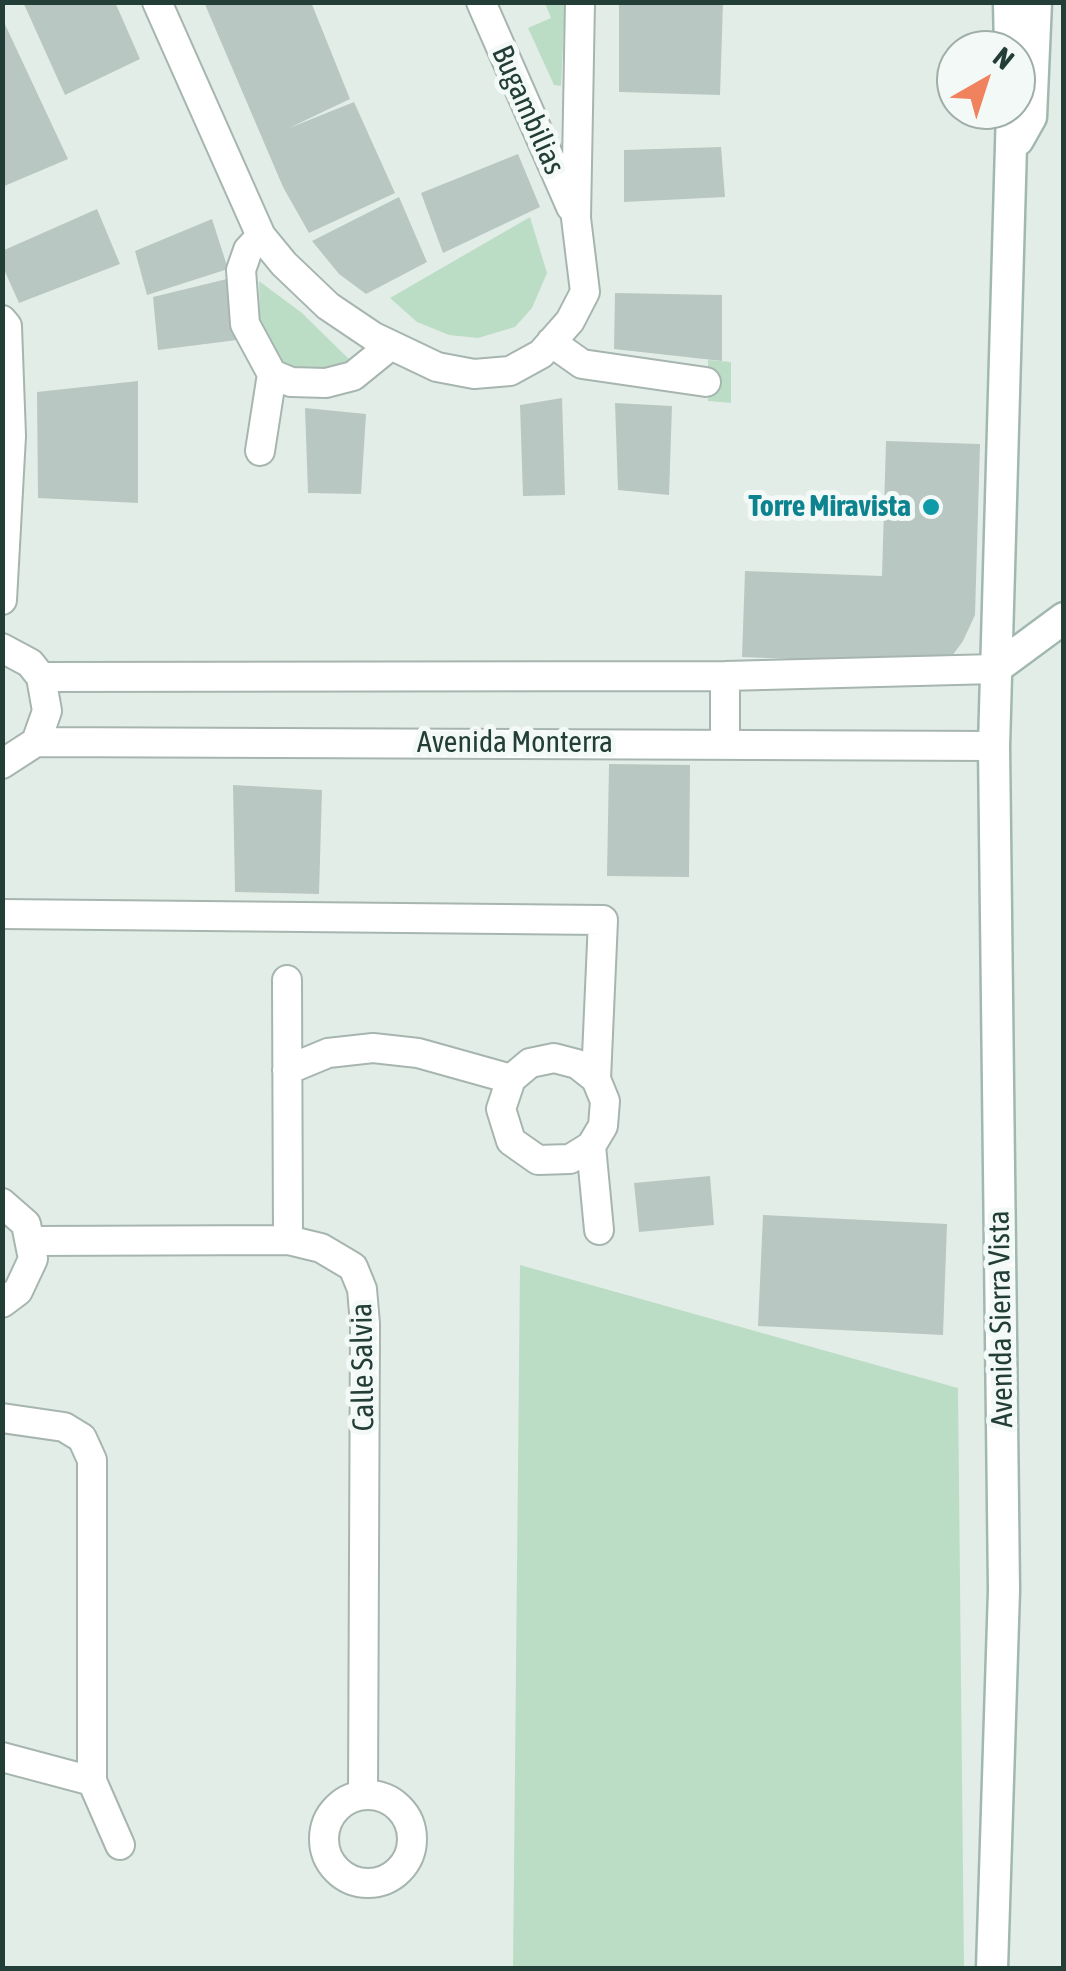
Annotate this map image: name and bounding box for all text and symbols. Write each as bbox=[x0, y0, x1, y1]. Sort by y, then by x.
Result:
north arrow bbox=[936, 30, 1036, 130]
street label: Bugambilias bbox=[484, 40, 572, 180]
text: N bbox=[987, 41, 1020, 76]
place label: Torre Miravista bbox=[748, 489, 911, 525]
marker: Torre Miravista bbox=[920, 496, 942, 518]
street label: Avenida Monterra bbox=[417, 725, 613, 761]
street label: Avenida Sierra Vista bbox=[981, 1210, 1021, 1428]
street label: Calle Salvia bbox=[344, 1303, 382, 1431]

